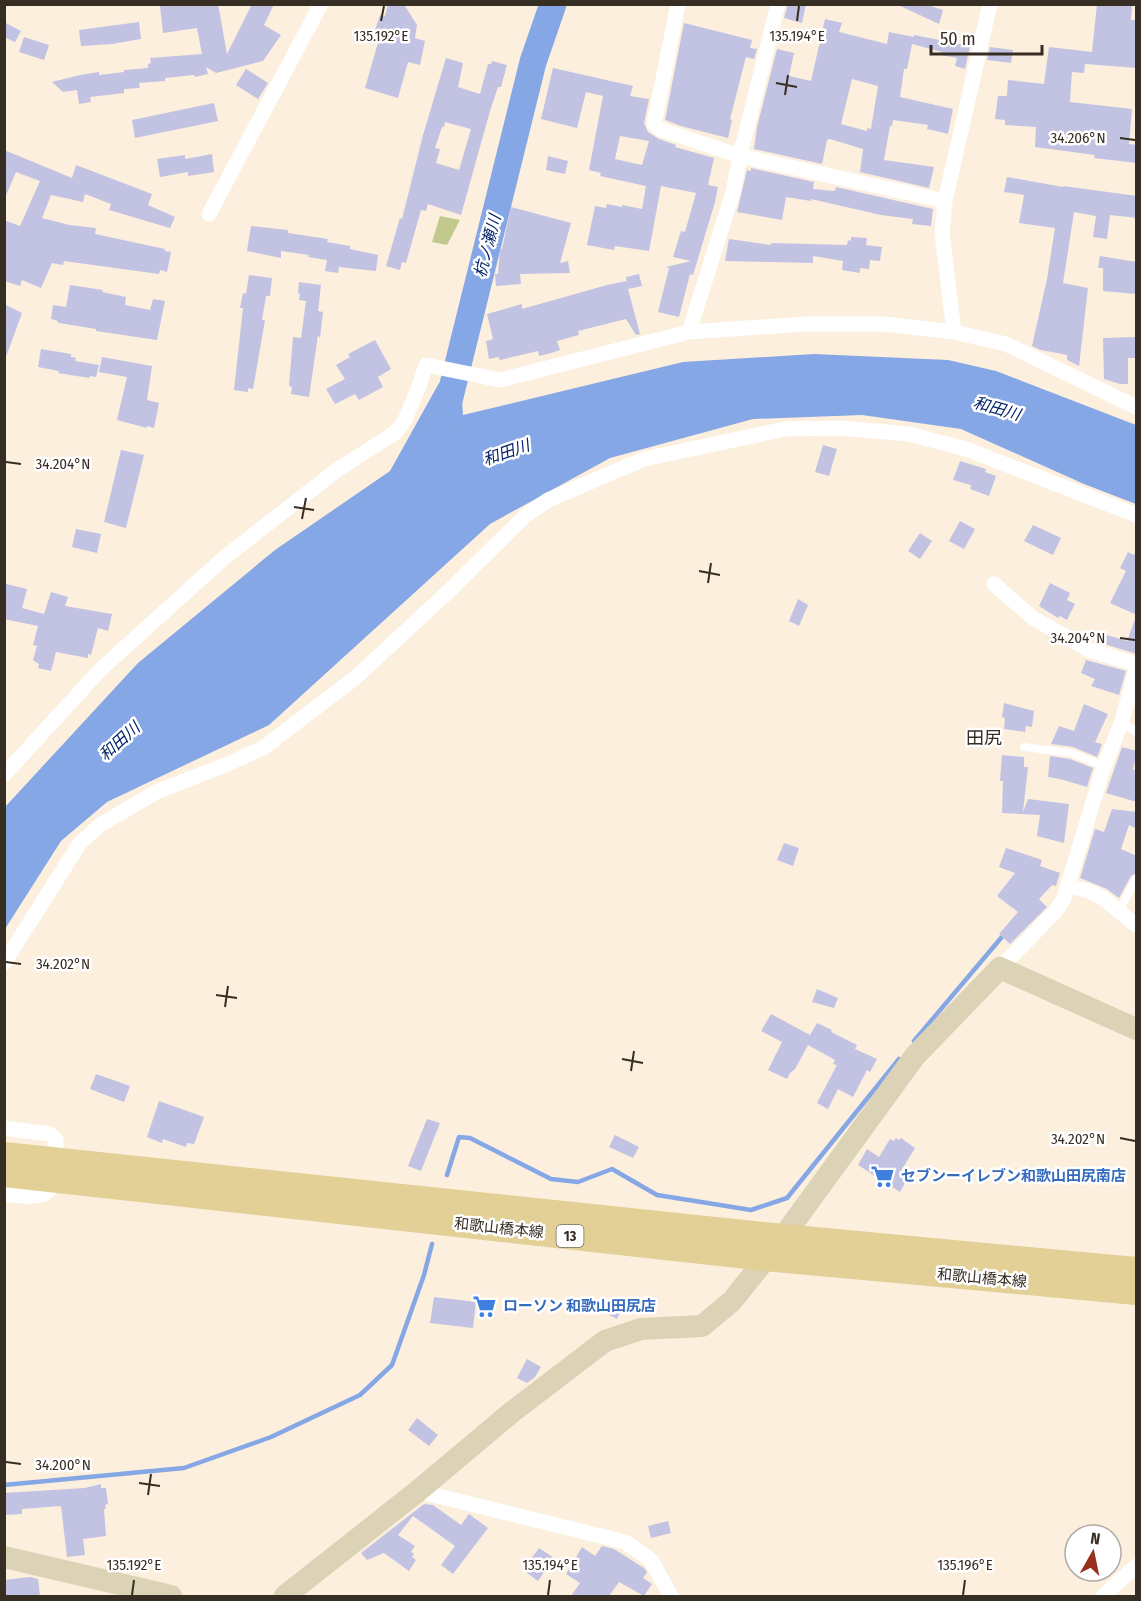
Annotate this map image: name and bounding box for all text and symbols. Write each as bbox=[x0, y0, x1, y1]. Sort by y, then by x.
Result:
scale bar bbox=[931, 18, 1042, 56]
text: 135.192°E bbox=[354, 27, 408, 45]
text: 135.194°E bbox=[769, 27, 825, 45]
text: 50 m bbox=[940, 28, 976, 50]
text: 34.206°N bbox=[1051, 129, 1106, 147]
water label: 杭ノ瀬川 bbox=[471, 211, 505, 279]
water label: 和田川 bbox=[971, 393, 1024, 425]
water label: 和田川 bbox=[480, 435, 534, 469]
text: 34.204°N bbox=[36, 455, 90, 473]
text: 34.204°N bbox=[1051, 629, 1105, 647]
water label: 和田川 bbox=[95, 717, 145, 764]
district label: 田尻 bbox=[966, 727, 1002, 749]
text: 34.202°N bbox=[36, 955, 90, 973]
text: 34.202°N bbox=[1051, 1130, 1105, 1148]
supermarket icon: セブンーイレブン和歌山田尻南店 bbox=[870, 1163, 896, 1189]
place label: セブンーイレブン和歌山田尻南店 bbox=[901, 1167, 1126, 1185]
street label: 和歌山橋本線 bbox=[453, 1214, 545, 1242]
road number: 13 bbox=[556, 1225, 584, 1247]
street label: 和歌山橋本線 bbox=[936, 1265, 1028, 1291]
supermarket icon: ローソン 和歌山田尻店 bbox=[472, 1293, 498, 1319]
place label: ローソン 和歌山田尻店 bbox=[503, 1297, 656, 1315]
text: 34.200°N bbox=[35, 1456, 91, 1474]
north arrow bbox=[1063, 1523, 1123, 1583]
text: N bbox=[1089, 1529, 1101, 1549]
text: 135.192°E bbox=[107, 1556, 161, 1574]
text: 135.194°E bbox=[522, 1556, 578, 1574]
text: 135.196°E bbox=[937, 1556, 993, 1574]

